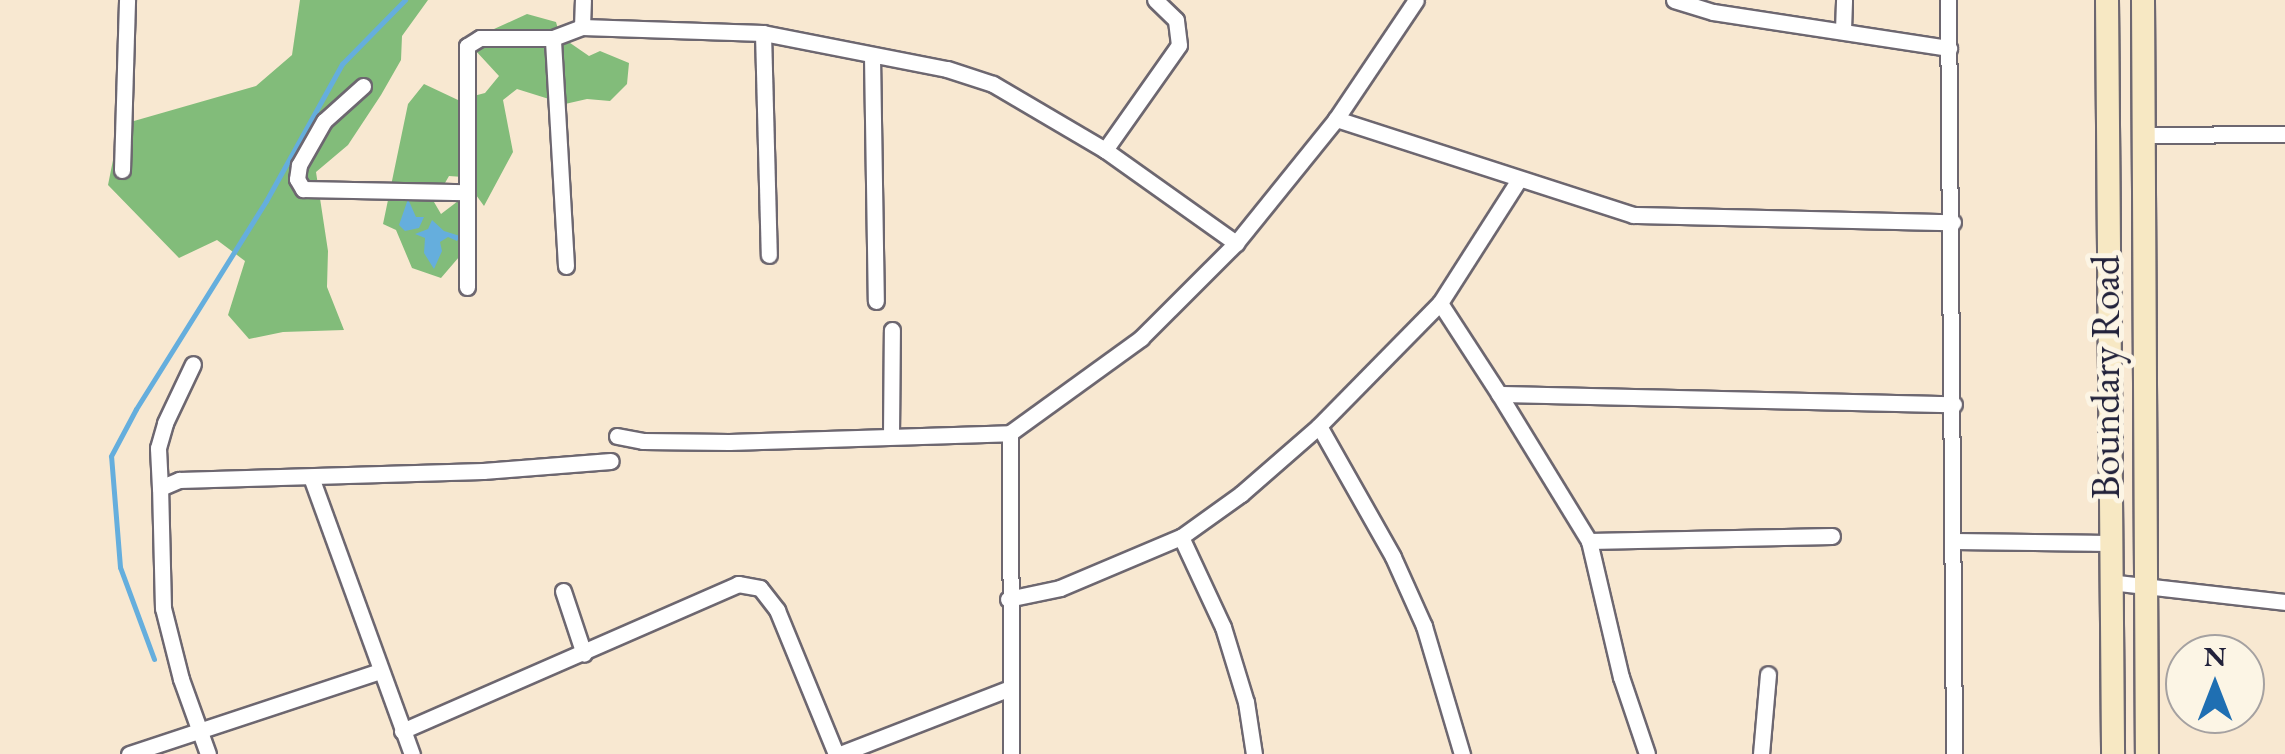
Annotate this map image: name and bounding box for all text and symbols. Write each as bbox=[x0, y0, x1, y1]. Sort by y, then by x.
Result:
street label: Boundary Road bbox=[2081, 255, 2129, 499]
north arrow bbox=[2165, 634, 2265, 734]
text: N bbox=[2204, 638, 2226, 674]

